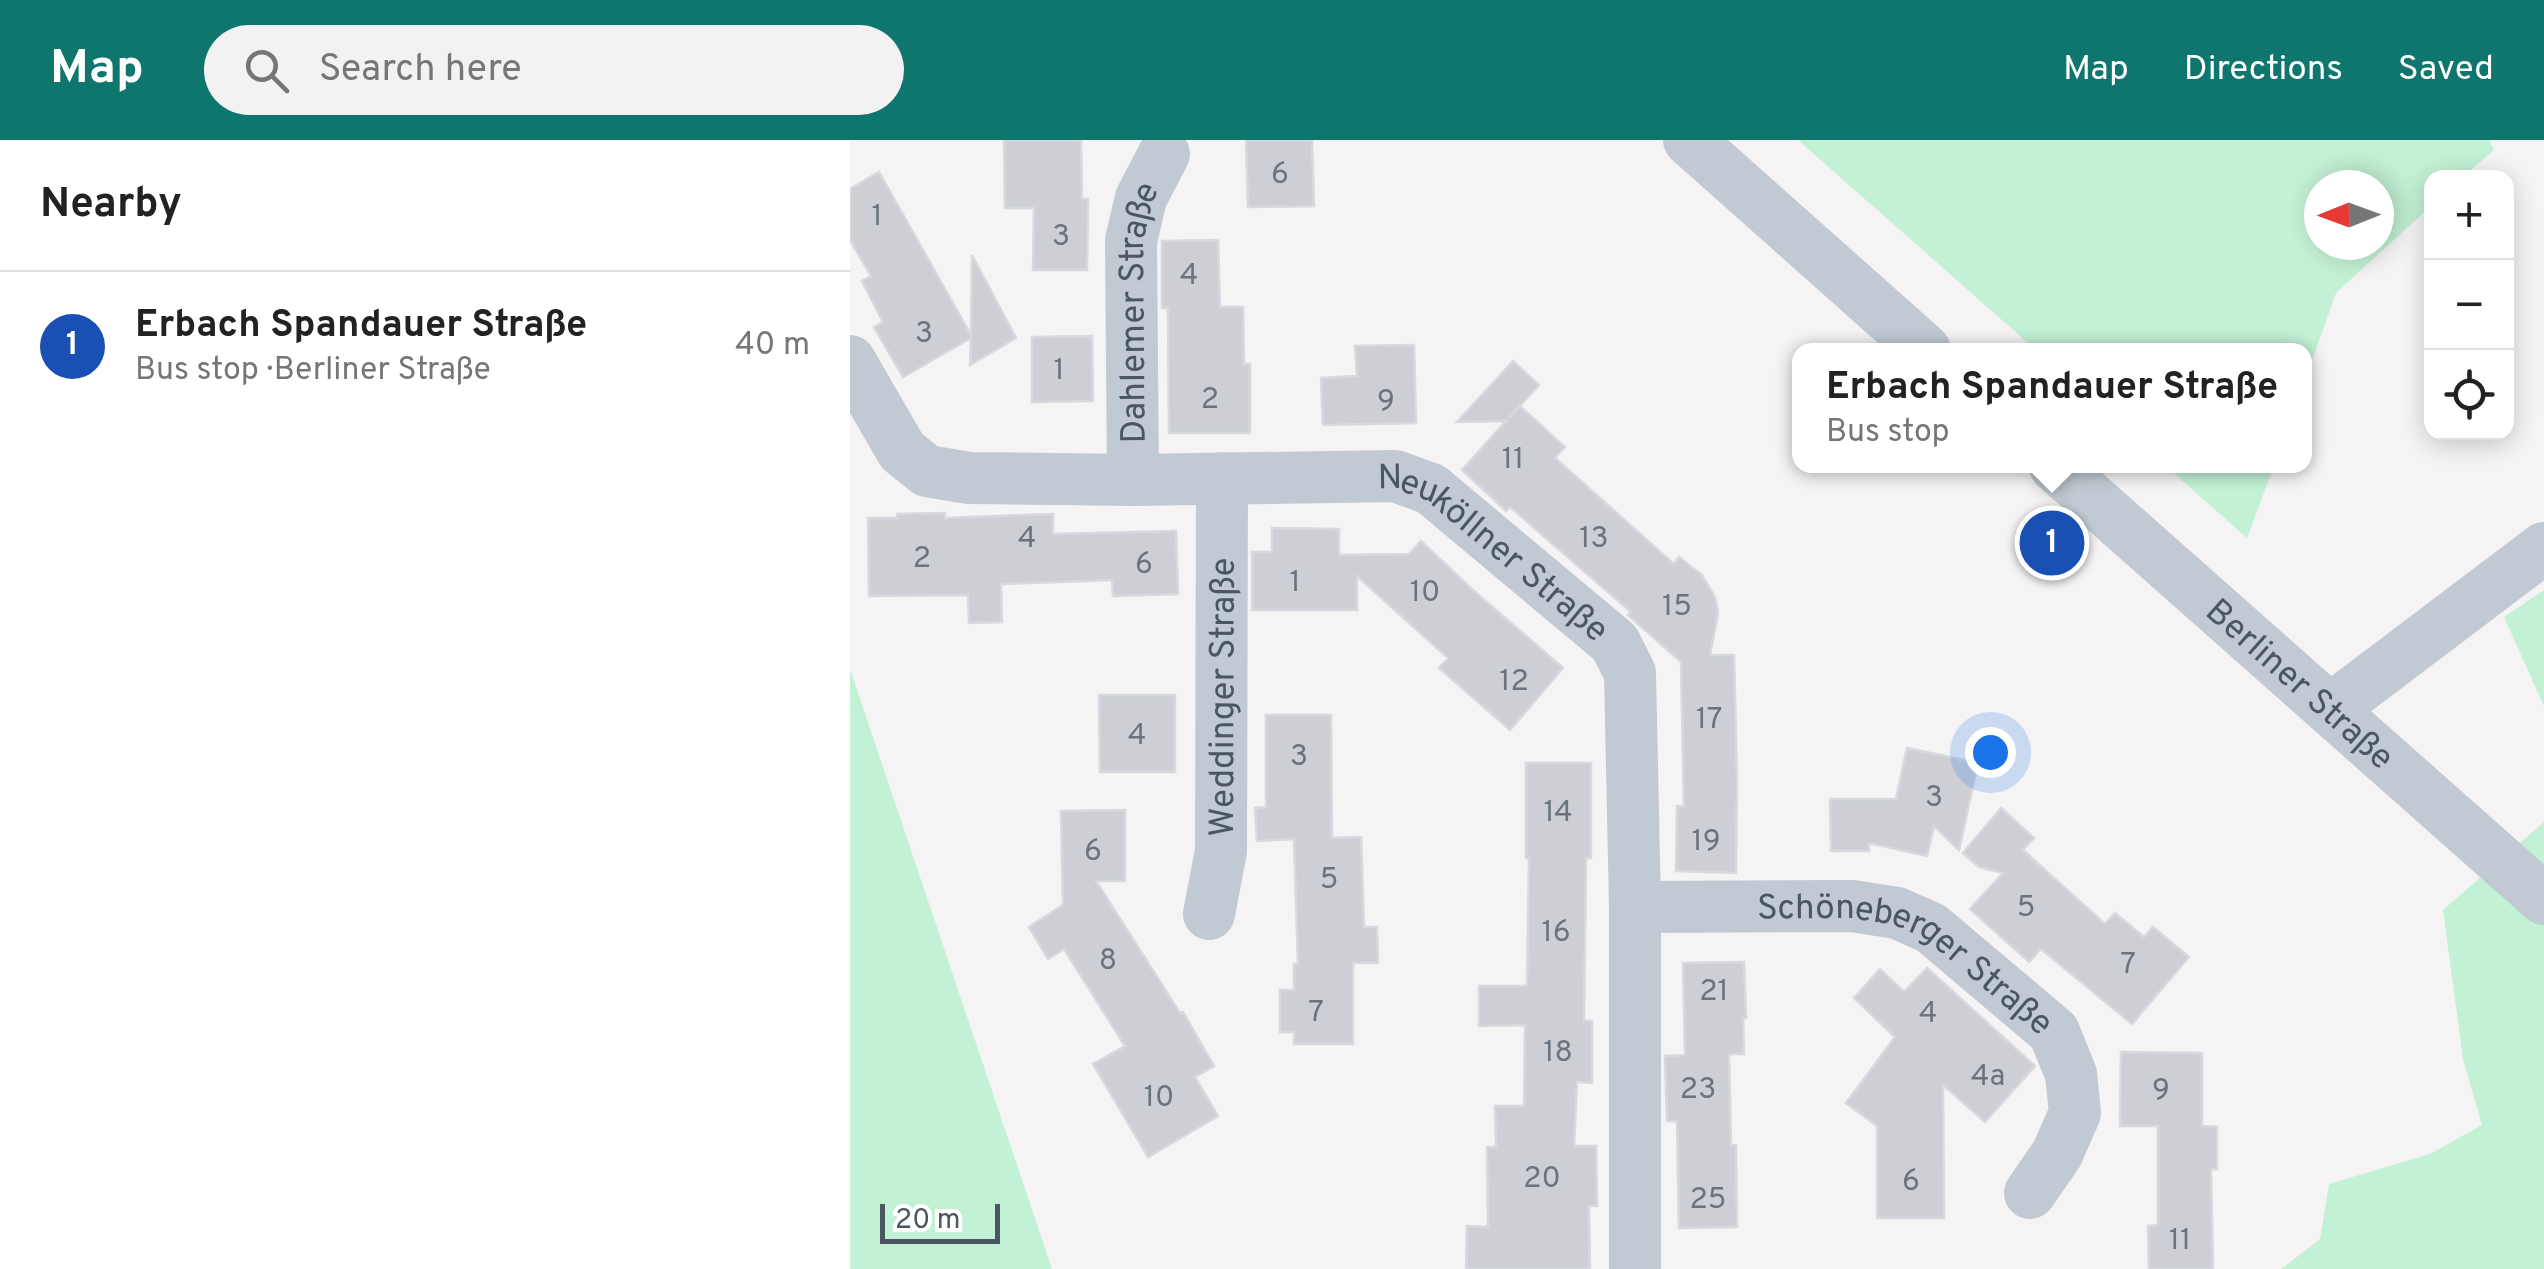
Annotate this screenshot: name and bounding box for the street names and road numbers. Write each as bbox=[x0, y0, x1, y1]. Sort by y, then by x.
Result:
street label: Dahlemer Straße bbox=[1112, 175, 1171, 444]
street label: Neuköllner Straße bbox=[1377, 457, 1617, 653]
street label: Weddinger Straße bbox=[1202, 557, 1247, 837]
street label: Berliner Straße bbox=[2195, 591, 2402, 781]
street label: Schöneberger Straße bbox=[1757, 887, 2061, 1047]

